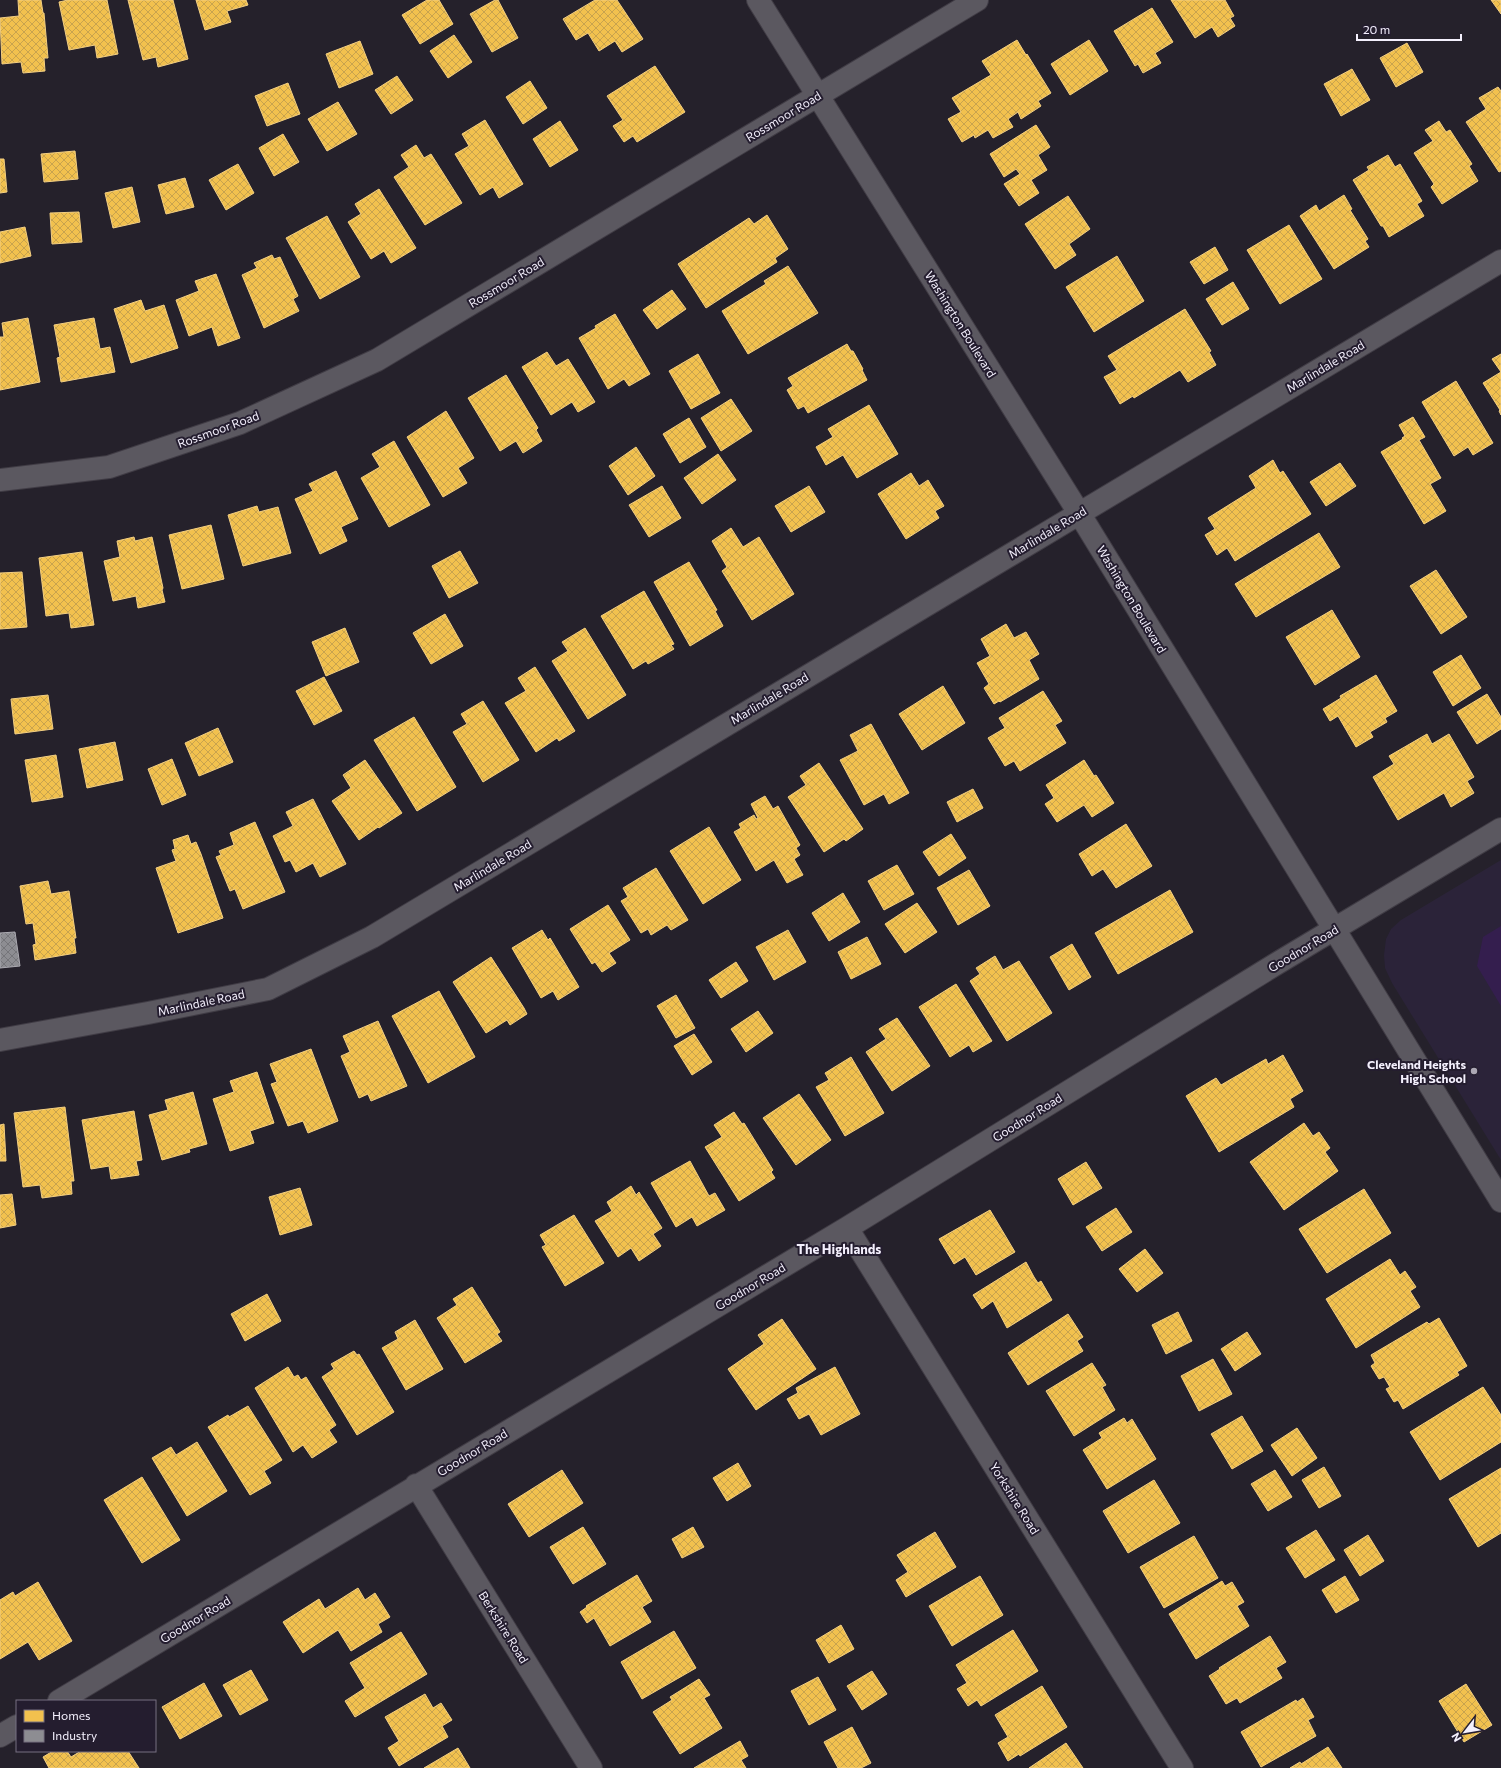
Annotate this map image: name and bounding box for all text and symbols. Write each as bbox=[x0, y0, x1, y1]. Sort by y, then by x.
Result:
scale bar bbox=[1357, 16, 1461, 42]
text: 20 m bbox=[1363, 22, 1390, 36]
street label: Rossmoor Road bbox=[743, 88, 823, 144]
street label: Rossmoor Road bbox=[466, 254, 546, 310]
street label: Washington Boulevard bbox=[923, 268, 999, 380]
street label: Marlindale Road bbox=[1284, 337, 1367, 395]
street label: Rossmoor Road bbox=[175, 408, 261, 450]
street label: Marlindale Road bbox=[1006, 503, 1089, 561]
street label: Washington Boulevard bbox=[1094, 543, 1170, 655]
street label: Marlindale Road bbox=[728, 669, 811, 727]
street label: Marlindale Road bbox=[451, 836, 534, 894]
street label: Goodnor Road bbox=[1265, 922, 1341, 974]
street label: Marlindale Road bbox=[156, 986, 246, 1018]
place label: Cleveland Heights High School bbox=[1367, 1057, 1466, 1085]
marker: Cleveland Heights High School bbox=[1469, 1066, 1479, 1076]
street label: Goodnor Road bbox=[990, 1090, 1064, 1144]
district label: The Highlands bbox=[797, 1241, 881, 1257]
street label: Goodnor Road bbox=[712, 1260, 788, 1312]
street label: Goodnor Road bbox=[434, 1426, 510, 1478]
street label: Yorkshire Road bbox=[987, 1460, 1043, 1536]
street label: Berkshire Road bbox=[476, 1589, 532, 1666]
street label: Goodnor Road bbox=[157, 1593, 233, 1645]
legend bbox=[16, 1700, 156, 1752]
text: Homes bbox=[52, 1708, 90, 1722]
north arrow bbox=[1445, 1712, 1485, 1752]
text: Industry bbox=[52, 1728, 97, 1742]
text: N bbox=[1448, 1731, 1464, 1744]

